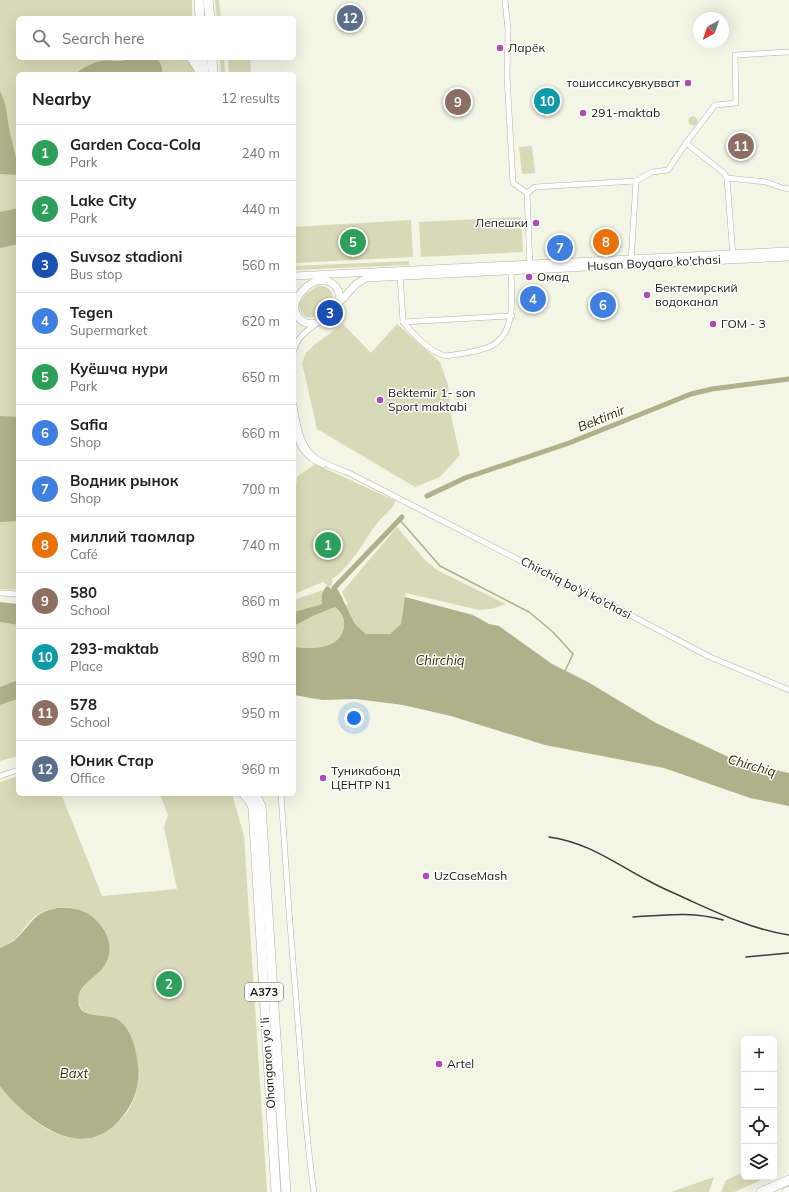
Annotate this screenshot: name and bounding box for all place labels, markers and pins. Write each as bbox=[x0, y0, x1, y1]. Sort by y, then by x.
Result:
pin: 12 bbox=[337, 3, 363, 33]
place label: Ларёк bbox=[508, 40, 545, 55]
marker: Ларёк bbox=[495, 43, 505, 53]
place label: тошиссиксувкувват bbox=[567, 75, 681, 90]
marker: тошиссиксувкувват bbox=[683, 78, 693, 88]
pin: 10 bbox=[534, 86, 560, 116]
pin: 9 bbox=[445, 87, 471, 117]
place label: 291-maktab bbox=[591, 105, 660, 120]
marker: 291-maktab bbox=[578, 108, 588, 118]
pin: 11 bbox=[728, 131, 754, 161]
place label: Лепешки bbox=[475, 215, 528, 230]
marker: Лепешки bbox=[531, 218, 541, 228]
pin: 5 bbox=[340, 227, 366, 257]
pin: 8 bbox=[593, 227, 619, 257]
pin: 7 bbox=[547, 233, 573, 263]
place label: Омад bbox=[537, 269, 569, 284]
marker: Омад bbox=[524, 272, 534, 282]
place label: Бектемирский водоканал bbox=[655, 280, 738, 309]
pin: 4 bbox=[520, 284, 546, 314]
pin: 6 bbox=[590, 290, 616, 320]
marker: Бектемирский водоканал bbox=[642, 290, 652, 300]
pin: 3 bbox=[317, 298, 343, 328]
place label: ГОМ - 3 bbox=[721, 316, 766, 331]
marker: ГОМ - 3 bbox=[708, 319, 718, 329]
place label: Bektemir 1- son Sport maktabi bbox=[388, 385, 476, 414]
marker: Bektemir 1- son Sport maktabi bbox=[375, 395, 385, 405]
pin: 1 bbox=[315, 530, 341, 560]
place label: Туникабонд ЦЕНТР N1 bbox=[331, 763, 400, 792]
marker: Туникабонд ЦЕНТР N1 bbox=[318, 773, 328, 783]
place label: UzCaseMash bbox=[434, 868, 507, 883]
marker: UzCaseMash bbox=[421, 871, 431, 881]
pin: 2 bbox=[156, 969, 182, 999]
place label: Artel bbox=[447, 1056, 474, 1071]
marker: Artel bbox=[434, 1059, 444, 1069]

